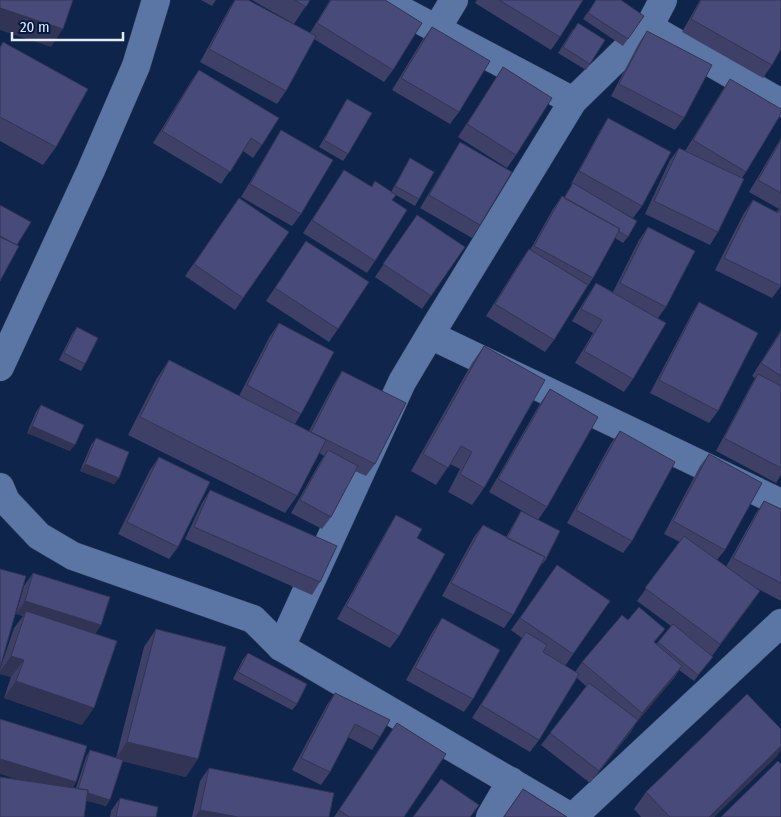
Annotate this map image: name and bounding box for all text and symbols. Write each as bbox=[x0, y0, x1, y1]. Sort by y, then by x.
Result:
scale bar bbox=[12, 10, 124, 42]
text: 20 m bbox=[20, 18, 50, 36]

